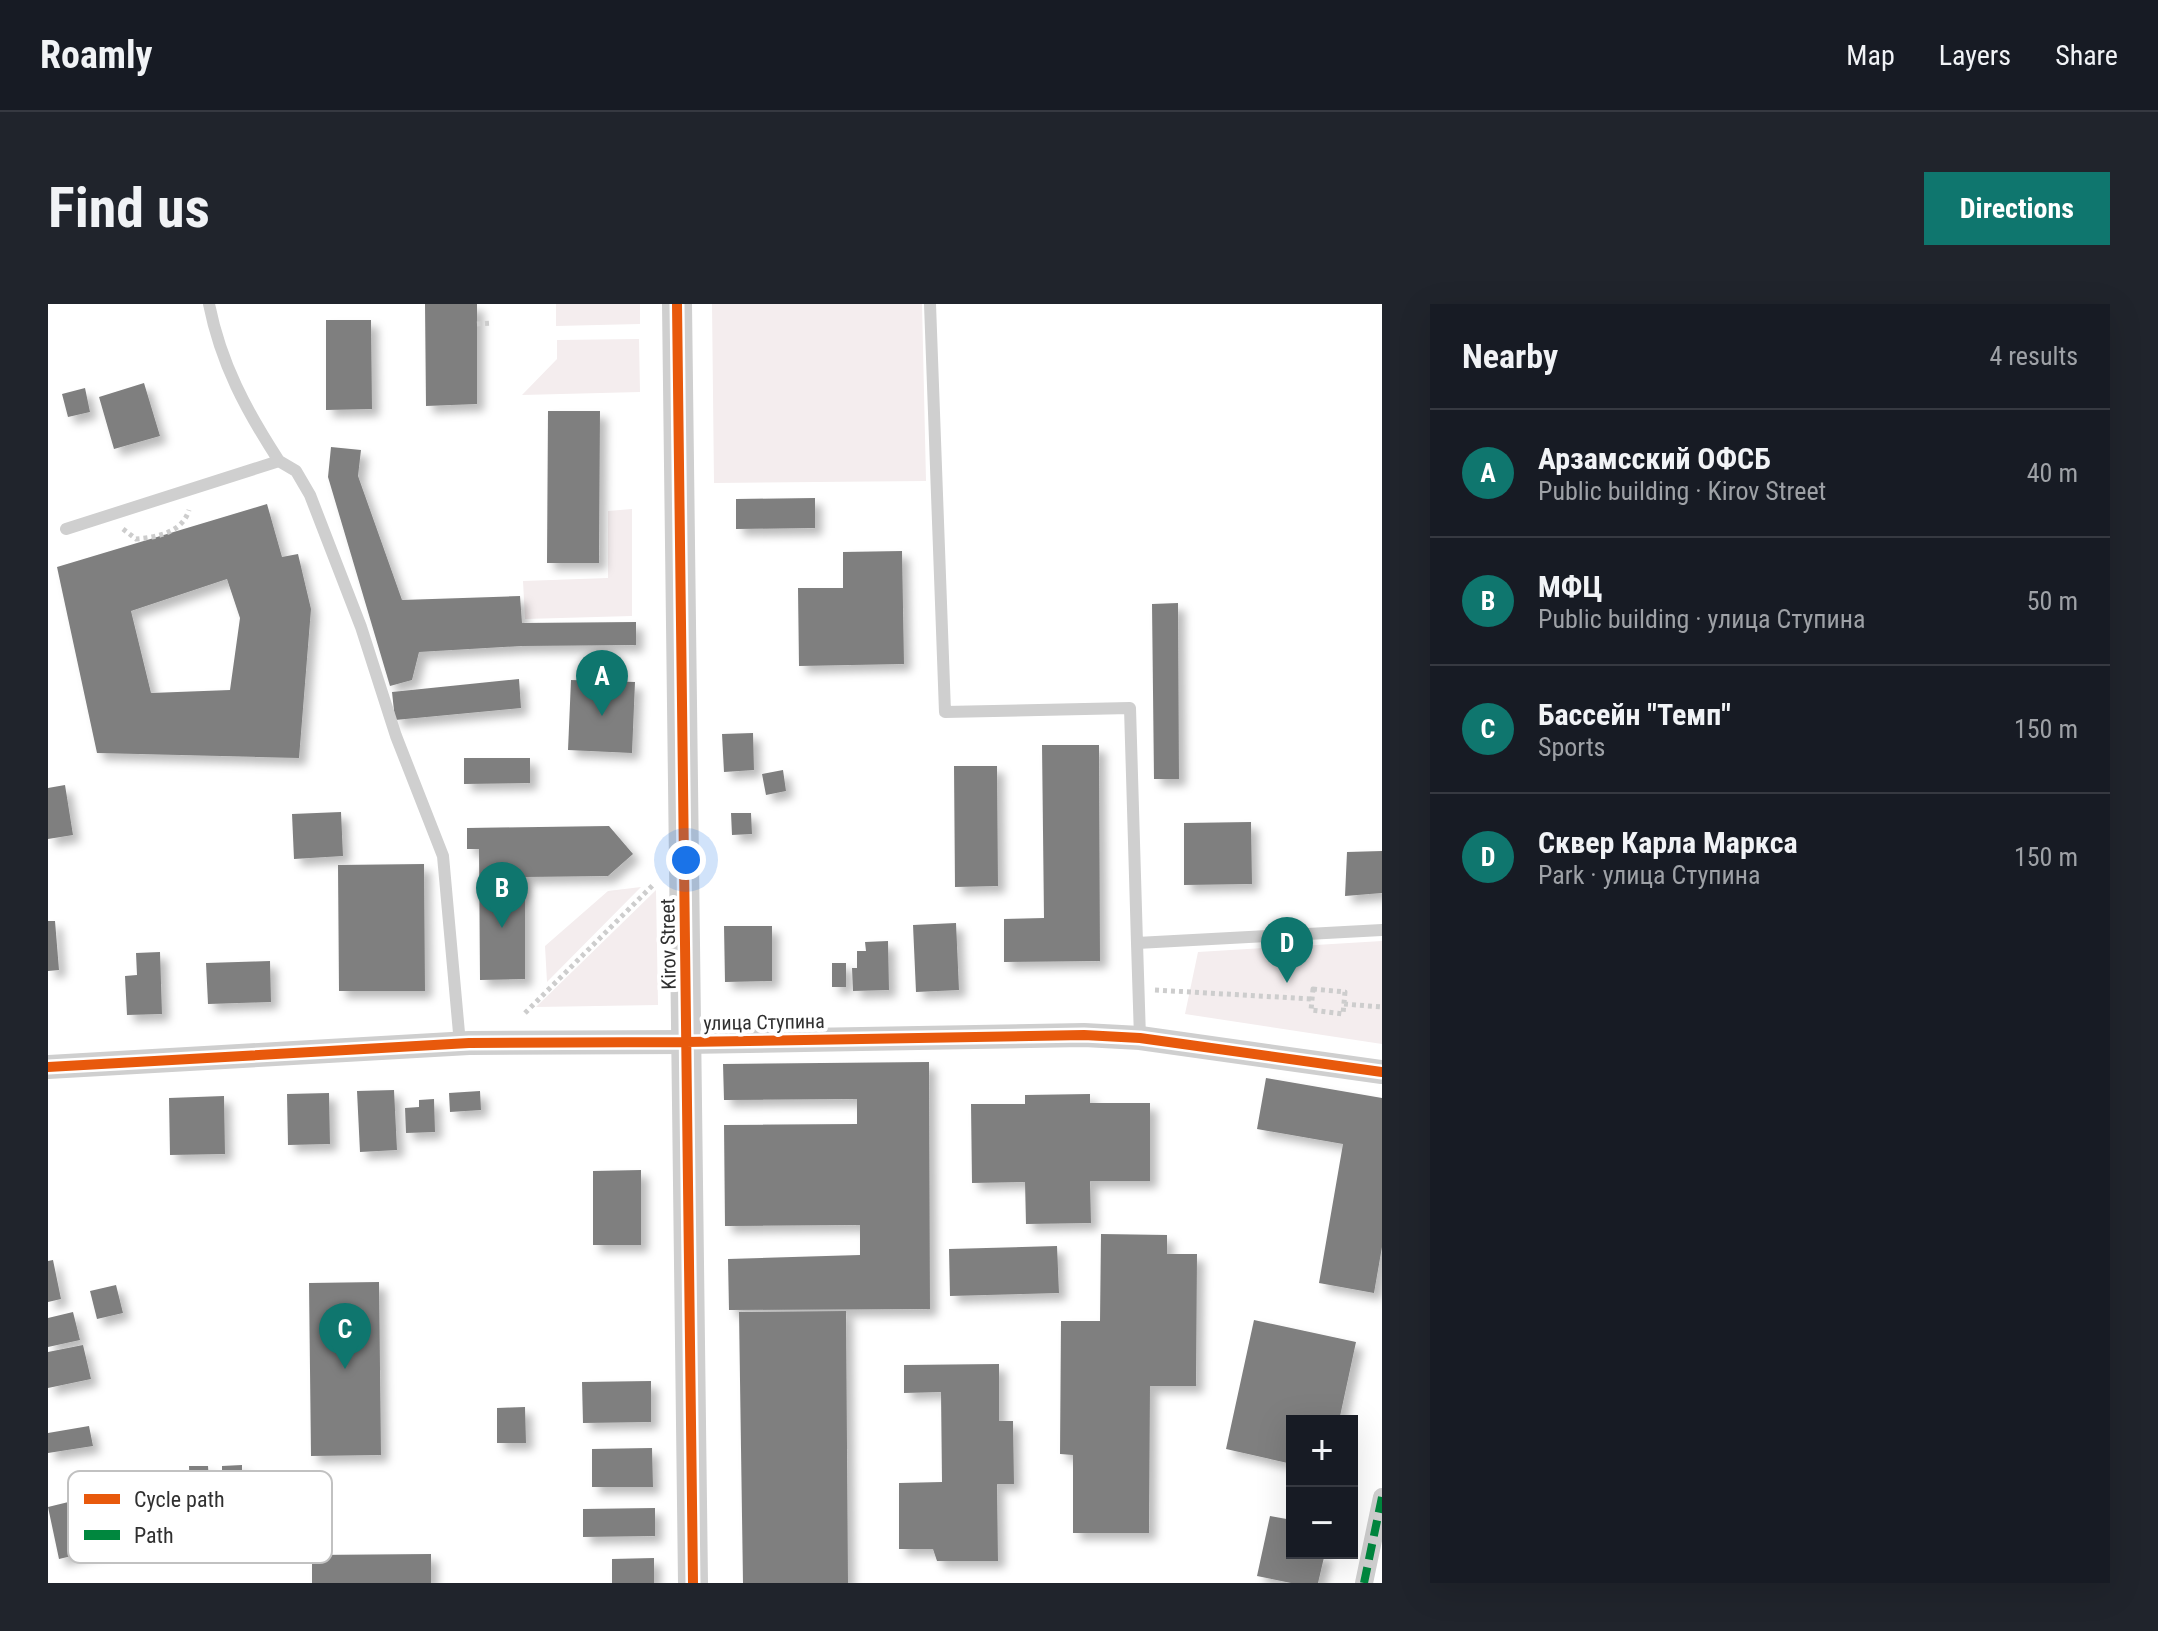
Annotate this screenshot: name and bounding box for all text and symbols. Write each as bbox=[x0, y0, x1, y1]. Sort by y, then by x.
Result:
text: Roamly bbox=[40, 33, 153, 77]
text: Map bbox=[1846, 39, 1895, 72]
text: Layers bbox=[1939, 39, 2011, 72]
text: Share bbox=[2055, 39, 2118, 72]
button: Directions bbox=[1924, 172, 2110, 245]
text: Find us bbox=[48, 175, 210, 241]
text: Nearby bbox=[1462, 336, 1558, 376]
text: 4 results bbox=[1989, 341, 2078, 371]
text: Арзамсский ОФСБ bbox=[1538, 441, 1771, 476]
text: A bbox=[1480, 458, 1496, 488]
text: 40 m bbox=[2027, 458, 2078, 488]
text: Public building · Kirov Street bbox=[1538, 476, 1826, 506]
text: МФЦ bbox=[1538, 569, 1602, 604]
text: B bbox=[1481, 586, 1495, 616]
text: 50 m bbox=[2027, 586, 2078, 616]
text: Public building · улица Ступина bbox=[1538, 604, 1865, 634]
pin: A bbox=[576, 650, 628, 716]
text: Бассейн "Темп" bbox=[1538, 697, 1731, 732]
text: C bbox=[1481, 714, 1495, 744]
text: 150 m bbox=[2014, 714, 2078, 744]
text: Sports bbox=[1538, 732, 1605, 762]
text: Сквер Карла Маркса bbox=[1538, 825, 1798, 860]
your location bbox=[666, 840, 706, 880]
text: D bbox=[1481, 842, 1495, 872]
text: 150 m bbox=[2014, 842, 2078, 872]
text: Park · улица Ступина bbox=[1538, 860, 1760, 890]
pin: B bbox=[476, 862, 528, 928]
street label: Kirov Street bbox=[655, 898, 681, 990]
pin: D bbox=[1261, 917, 1313, 983]
street label: улица Ступина bbox=[703, 1009, 825, 1035]
pin: C bbox=[319, 1303, 371, 1369]
map controls bbox=[1286, 1415, 1358, 1559]
button: + bbox=[1286, 1415, 1358, 1487]
legend bbox=[68, 1471, 332, 1563]
text: Cycle path bbox=[134, 1487, 225, 1512]
button: − bbox=[1286, 1487, 1358, 1559]
text: Path bbox=[134, 1523, 174, 1548]

